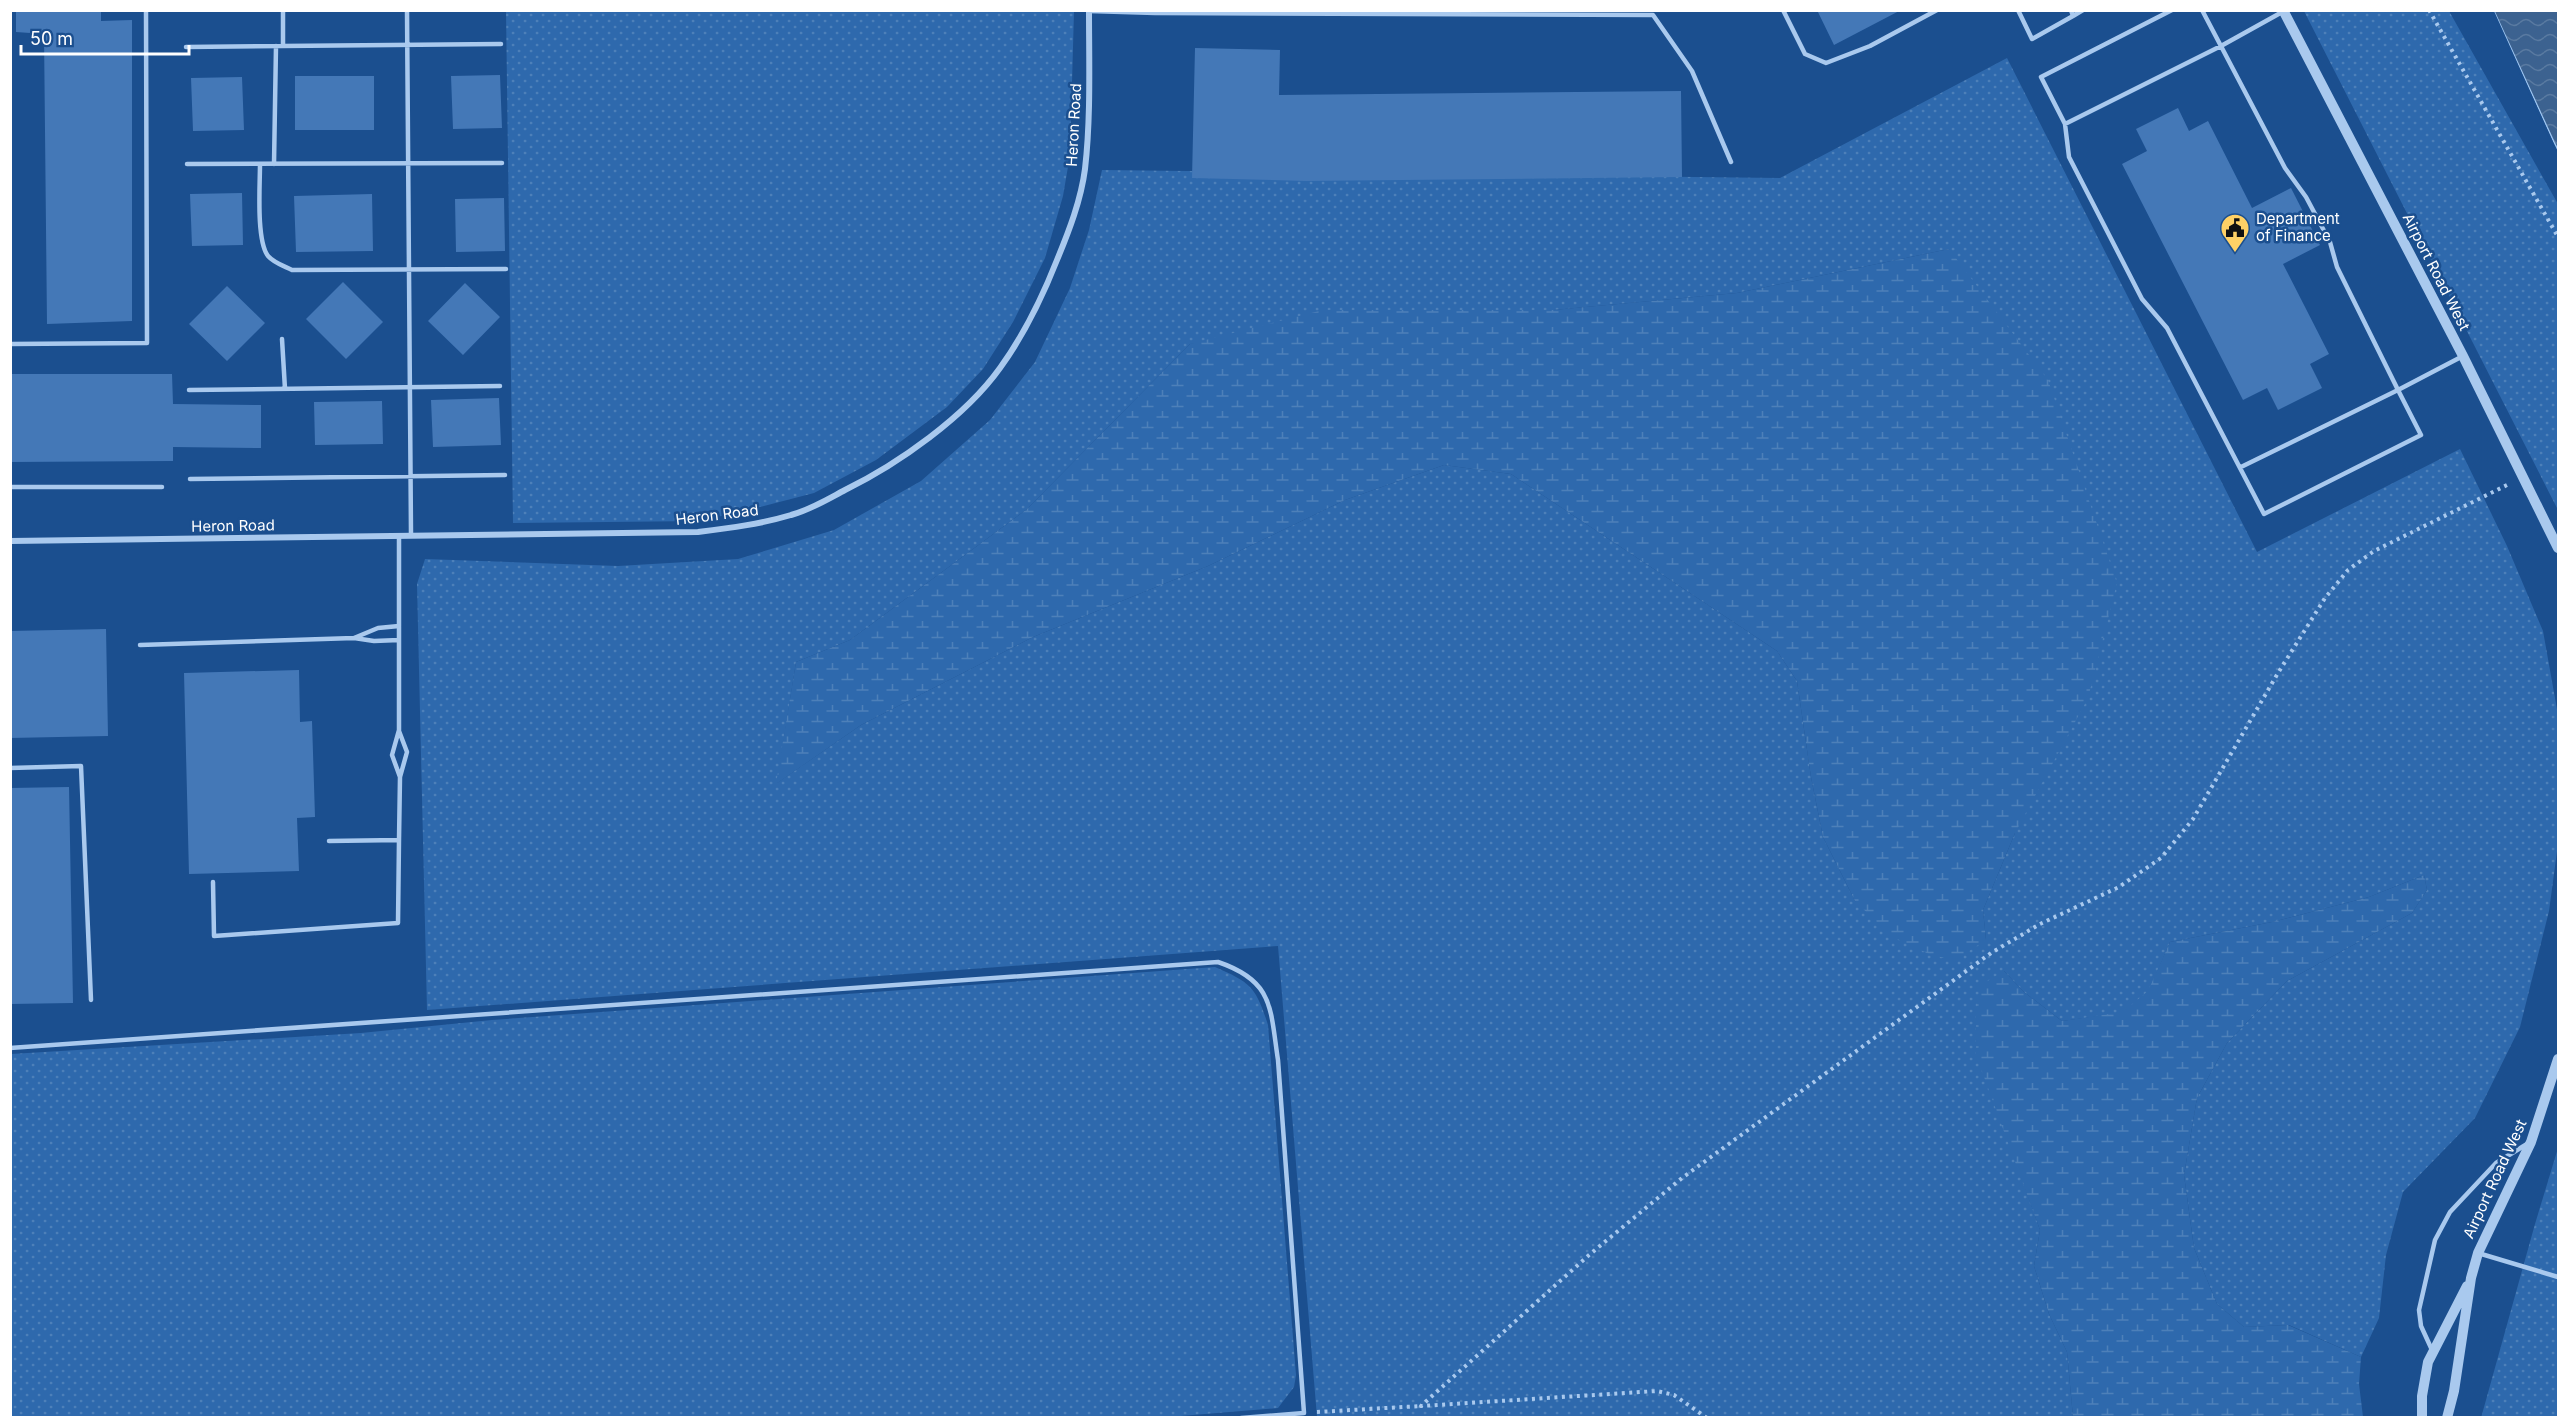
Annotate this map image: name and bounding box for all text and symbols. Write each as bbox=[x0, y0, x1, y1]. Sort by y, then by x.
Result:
scale bar bbox=[21, 18, 189, 56]
text: 50 m bbox=[30, 28, 73, 49]
street label: Heron Road bbox=[1062, 83, 1085, 167]
place label: Department of Finance bbox=[2256, 209, 2340, 245]
street label: Airport Road West bbox=[2399, 210, 2474, 334]
public building icon: Department of Finance bbox=[2219, 212, 2251, 254]
street label: Heron Road bbox=[674, 500, 760, 529]
street label: Heron Road bbox=[191, 515, 275, 536]
street label: Airport Road West bbox=[2459, 1116, 2530, 1241]

